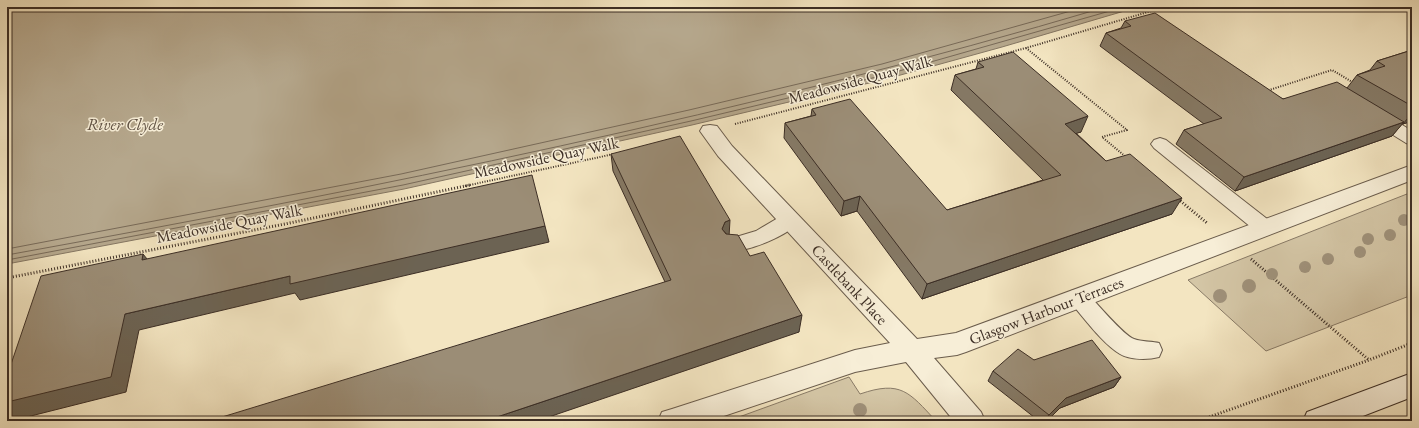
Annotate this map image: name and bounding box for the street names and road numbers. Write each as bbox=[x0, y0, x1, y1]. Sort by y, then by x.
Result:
street label: Meadowside Quay Walk bbox=[786, 50, 935, 109]
street label: Meadowside Quay Walk bbox=[472, 132, 621, 183]
street label: Meadowside Quay Walk bbox=[154, 199, 304, 248]
street label: Castlebank Place bbox=[807, 240, 892, 329]
street label: Glasgow Harbour Terraces bbox=[966, 271, 1126, 350]

